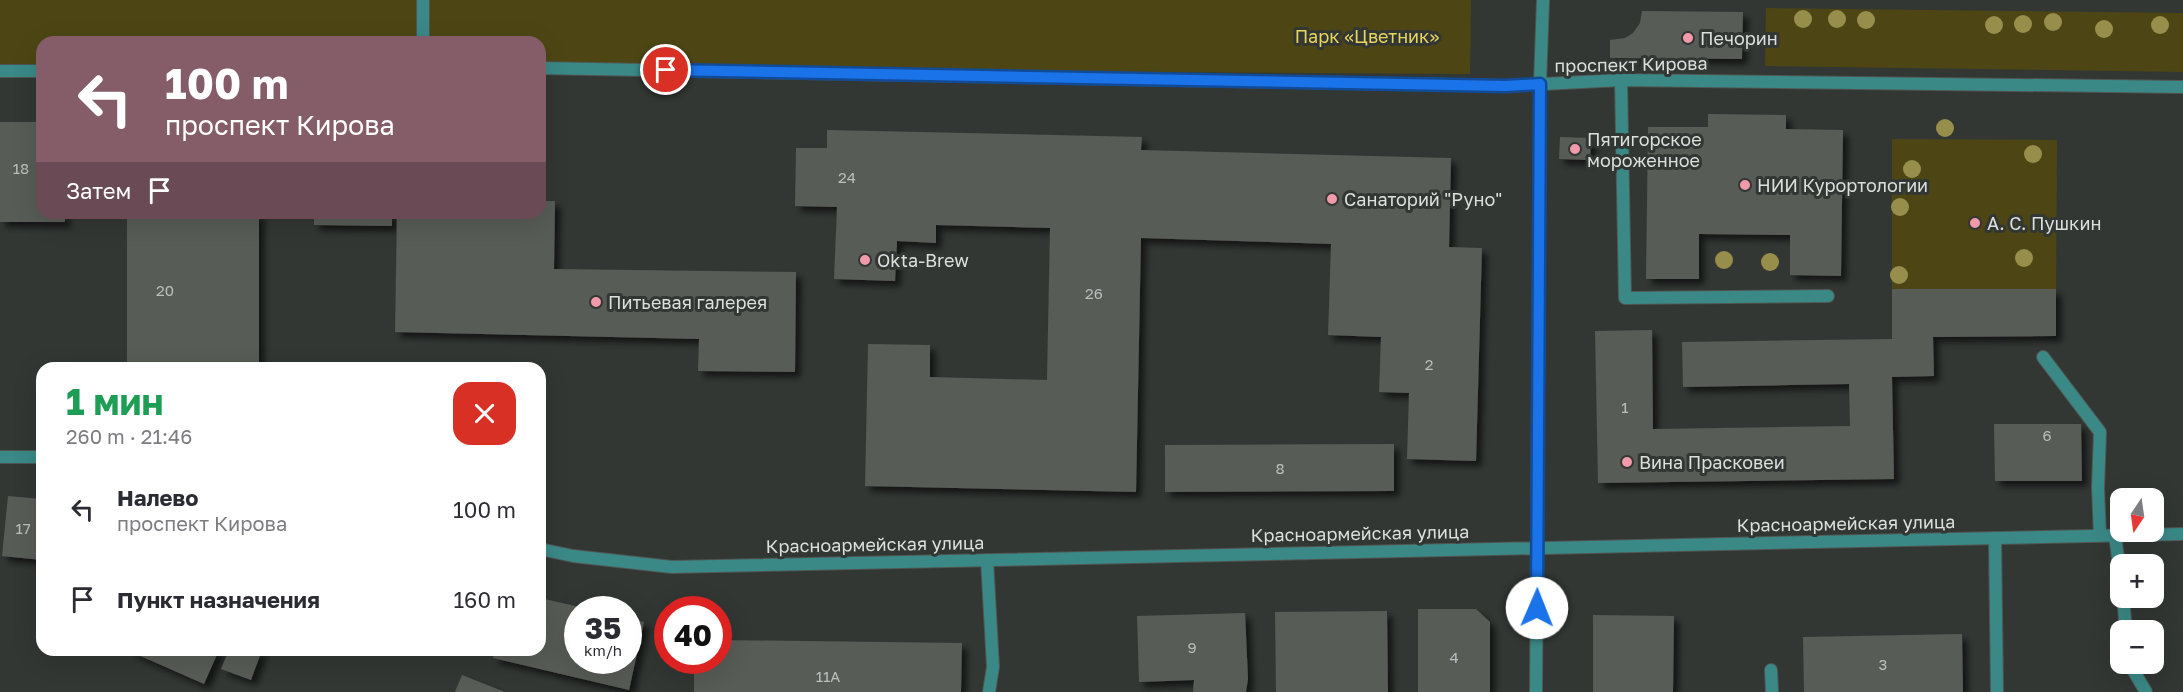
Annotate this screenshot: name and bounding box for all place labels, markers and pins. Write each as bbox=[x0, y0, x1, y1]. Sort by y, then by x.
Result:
place label: Печорин bbox=[1700, 27, 1778, 49]
marker: Печорин bbox=[1681, 31, 1695, 45]
pin bbox=[640, 44, 691, 95]
place label: Пятигорское мороженное bbox=[1587, 128, 1702, 171]
marker: Пятигорское мороженное bbox=[1568, 142, 1582, 156]
place label: НИИ Курортологии bbox=[1757, 174, 1928, 196]
marker: НИИ Курортологии bbox=[1738, 178, 1752, 192]
place label: Санаторий "Руно" bbox=[1344, 188, 1502, 210]
marker: Санаторий "Руно" bbox=[1325, 192, 1339, 206]
place label: А. С. Пушкин bbox=[1987, 212, 2101, 234]
marker: А. С. Пушкин bbox=[1968, 216, 1982, 230]
place label: Okta-Brew bbox=[877, 249, 969, 271]
marker: Okta-Brew bbox=[858, 253, 872, 267]
place label: Питьевая галерея bbox=[608, 291, 767, 313]
marker: Питьевая галерея bbox=[589, 295, 603, 309]
place label: Вина Прасковеи bbox=[1639, 451, 1785, 473]
marker: Вина Прасковеи bbox=[1620, 455, 1634, 469]

